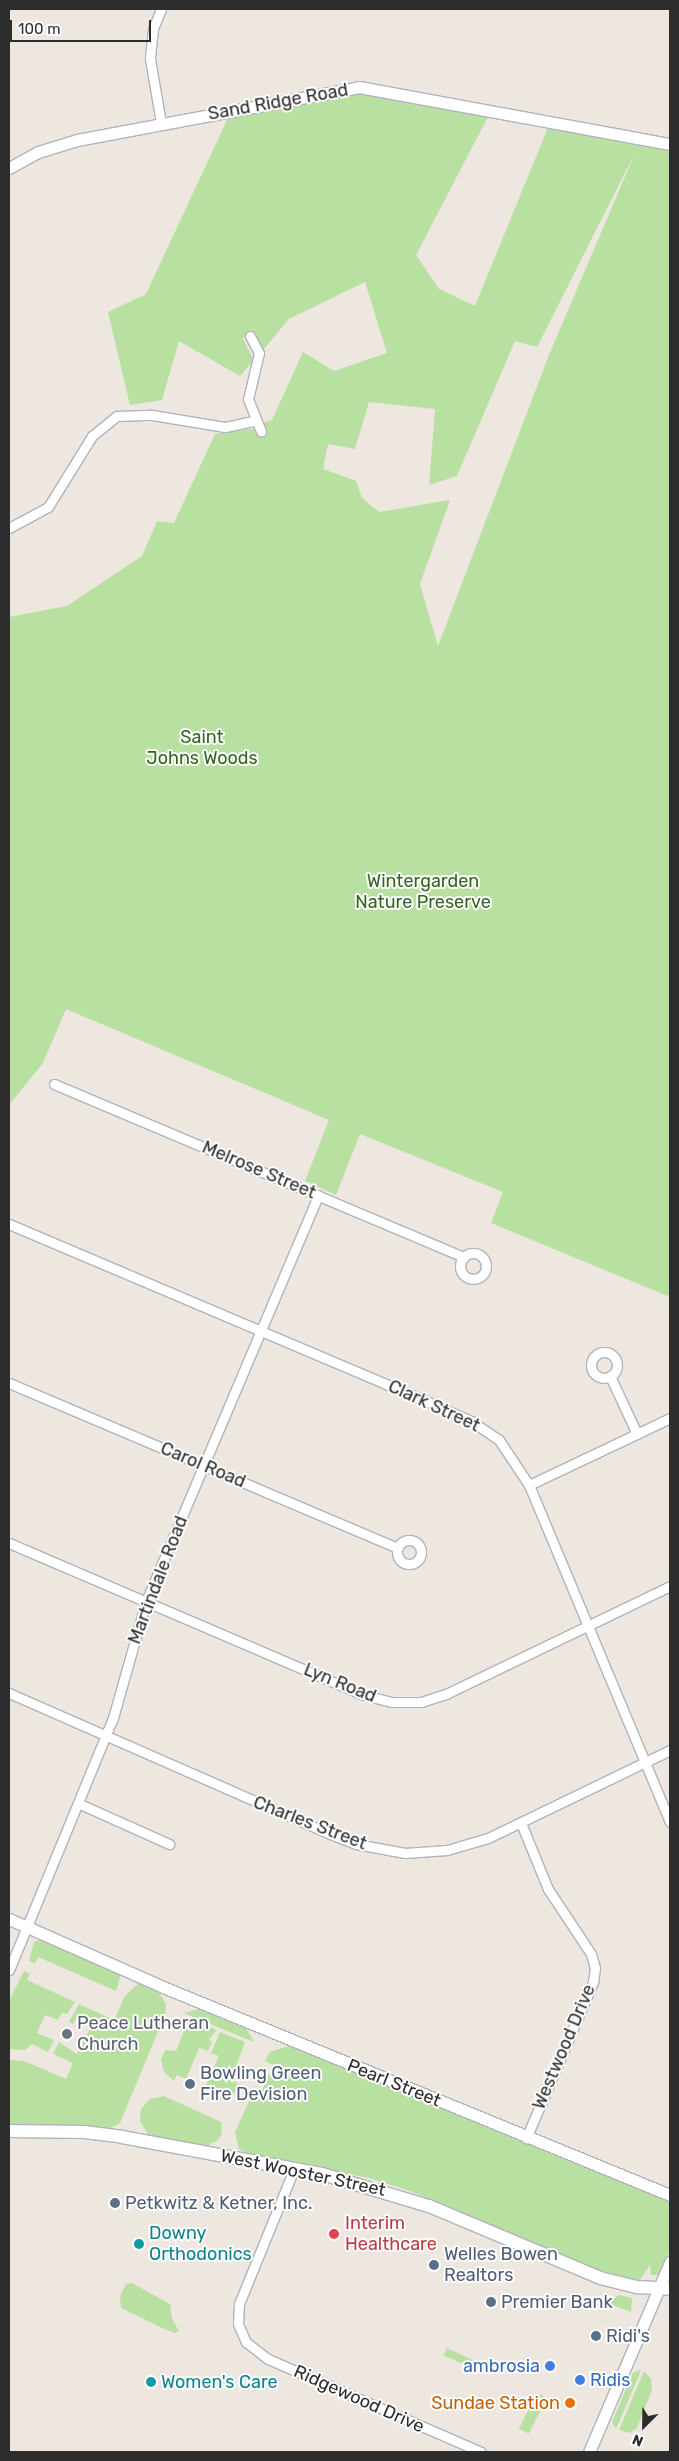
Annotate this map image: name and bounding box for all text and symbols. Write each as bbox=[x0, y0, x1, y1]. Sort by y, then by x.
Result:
scale bar bbox=[12, 10, 154, 42]
text: 100 m bbox=[18, 20, 60, 38]
street label: Sand Ridge Road bbox=[206, 79, 350, 125]
park label: Saint Johns Woods bbox=[146, 727, 258, 770]
park label: Wintergarden Nature Preserve bbox=[355, 871, 491, 914]
street label: Melrose Street bbox=[199, 1136, 319, 1204]
street label: Clark Street bbox=[385, 1375, 483, 1437]
street label: Carol Road bbox=[157, 1437, 249, 1493]
street label: Martindale Road bbox=[124, 1513, 192, 1647]
street label: Lyn Road bbox=[301, 1659, 379, 1707]
street label: Charles Street bbox=[250, 1791, 370, 1855]
street label: Westwood Drive bbox=[528, 1981, 600, 2113]
place label: Peace Lutheran Church bbox=[77, 2013, 209, 2056]
marker: Peace Lutheran Church bbox=[61, 2028, 73, 2040]
street label: Pearl Street bbox=[344, 2054, 444, 2112]
place label: Bowling Green Fire Devision bbox=[200, 2063, 321, 2106]
marker: Bowling Green Fire Devision bbox=[184, 2078, 196, 2090]
street label: West Wooster Street bbox=[218, 2145, 388, 2201]
place label: Petkwitz & Ketner, Inc. bbox=[125, 2192, 312, 2214]
marker: Petkwitz & Ketner, Inc. bbox=[109, 2197, 121, 2209]
place label: Interim Healthcare bbox=[345, 2213, 437, 2256]
place label: Downy Orthodonics bbox=[149, 2223, 252, 2266]
marker: Interim Healthcare bbox=[327, 2227, 341, 2241]
marker: Downy Orthodonics bbox=[133, 2238, 145, 2250]
place label: Welles Bowen Realtors bbox=[444, 2244, 558, 2286]
marker: Welles Bowen Realtors bbox=[428, 2259, 440, 2271]
place label: Premier Bank bbox=[501, 2291, 613, 2313]
marker: Premier Bank bbox=[485, 2296, 497, 2308]
place label: Ridi's bbox=[606, 2325, 650, 2347]
marker: Ridi's bbox=[590, 2330, 602, 2342]
place label: ambrosia bbox=[463, 2355, 540, 2377]
marker: ambrosia bbox=[544, 2360, 556, 2372]
street label: Ridgewood Drive bbox=[290, 2361, 428, 2437]
place label: Ridis bbox=[590, 2369, 630, 2391]
place label: Women's Care bbox=[161, 2371, 278, 2393]
marker: Ridis bbox=[574, 2374, 586, 2386]
marker: Women's Care bbox=[145, 2376, 157, 2388]
place label: Sundae Station bbox=[431, 2392, 560, 2414]
marker: Sundae Station bbox=[564, 2397, 576, 2409]
north arrow bbox=[619, 2401, 669, 2451]
text: N bbox=[630, 2430, 646, 2450]

